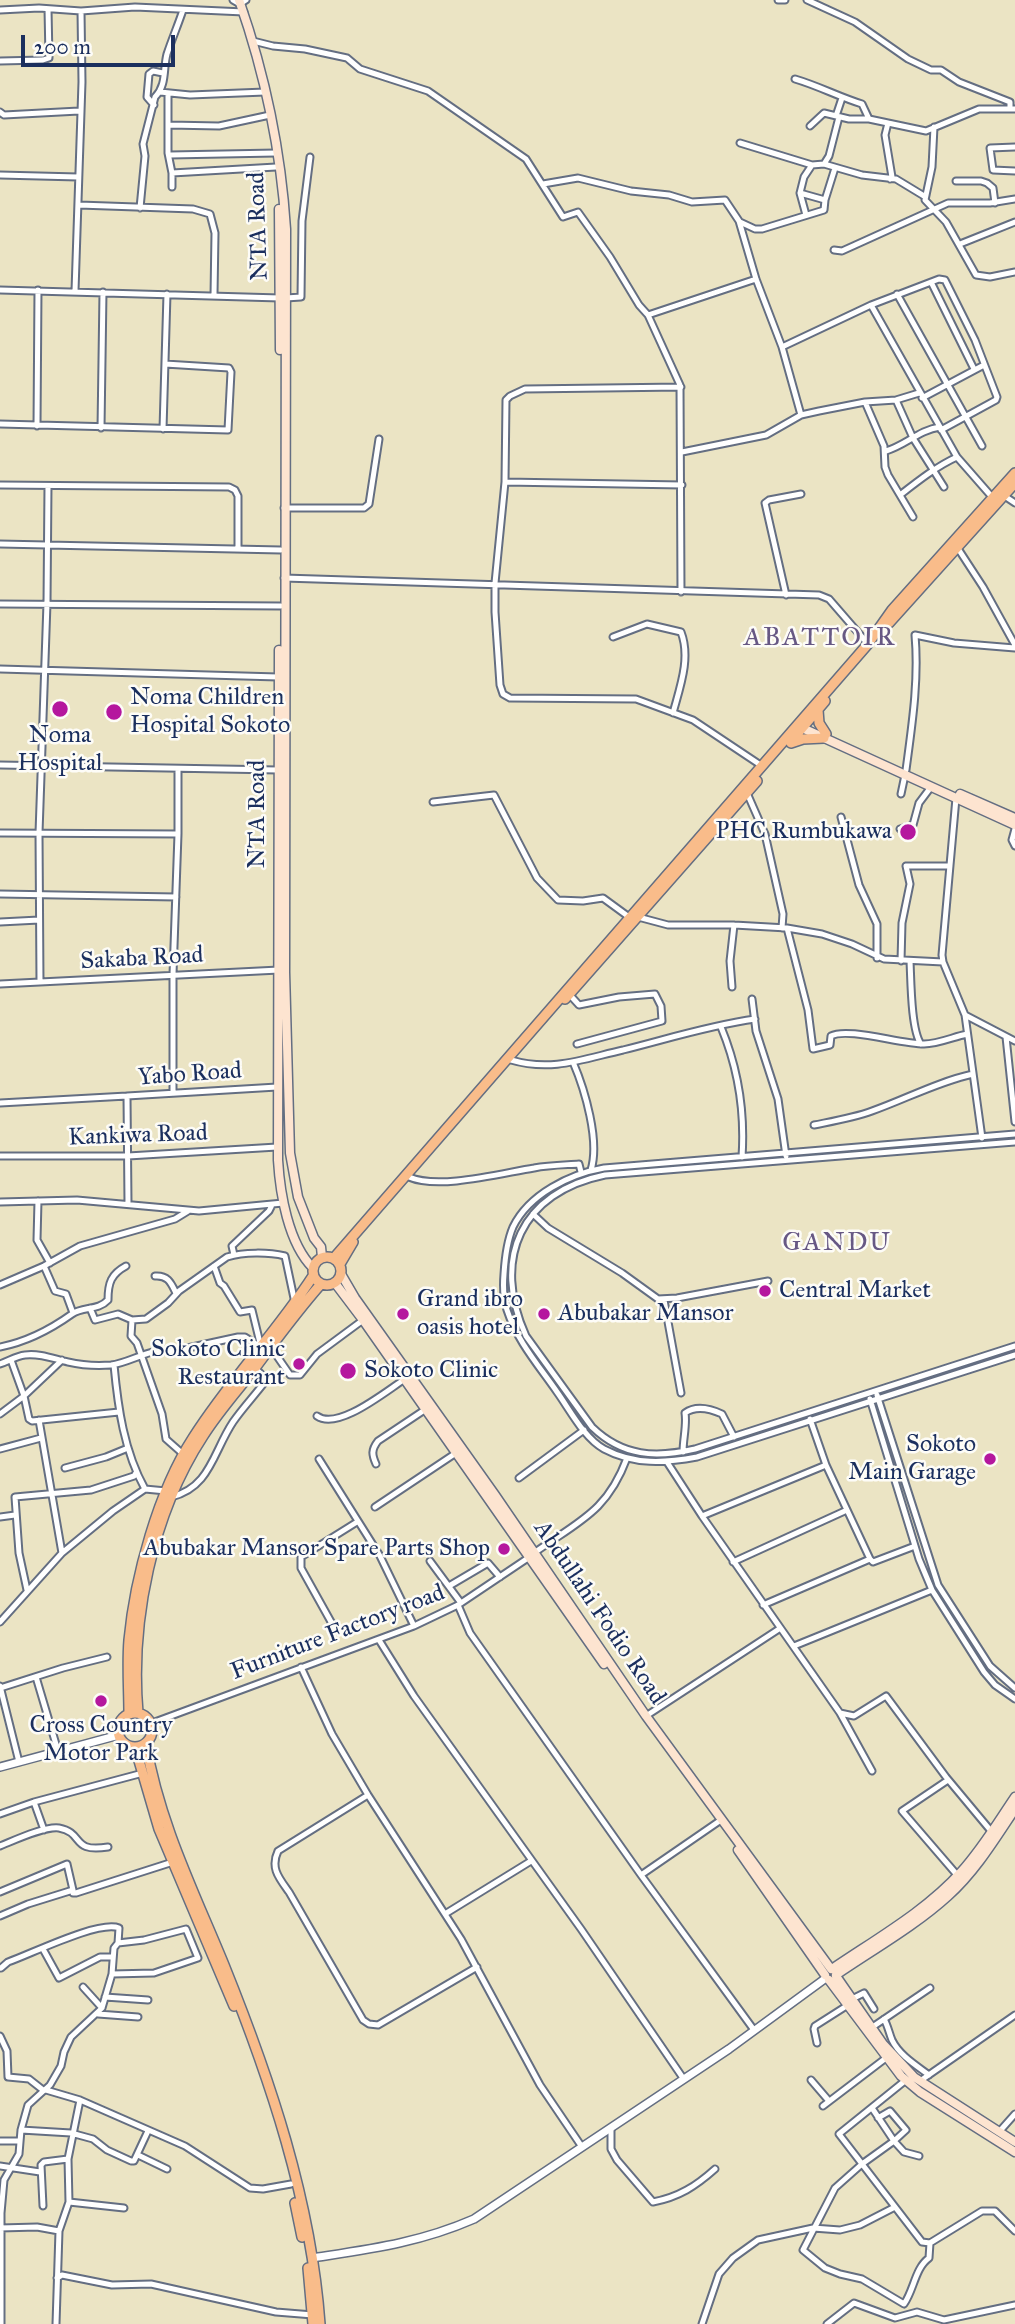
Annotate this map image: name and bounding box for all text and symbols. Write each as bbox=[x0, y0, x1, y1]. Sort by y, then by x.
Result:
scale bar bbox=[24, 21, 178, 65]
text: 200 m bbox=[34, 34, 91, 60]
street label: NTA Road bbox=[243, 171, 275, 281]
district label: ABATTOIR bbox=[745, 623, 895, 655]
place label: Noma Children Hospital Sokoto bbox=[130, 684, 290, 740]
marker: Noma Hospital bbox=[50, 699, 70, 719]
marker: Noma Children Hospital Sokoto bbox=[104, 702, 124, 722]
place label: Noma Hospital bbox=[17, 722, 103, 778]
street label: NTA Road bbox=[244, 760, 272, 868]
place label: PHC Rumbukawa bbox=[715, 818, 892, 846]
marker: PHC Rumbukawa bbox=[898, 822, 918, 842]
street label: Sakaba Road bbox=[80, 941, 204, 977]
street label: Yabo Road bbox=[137, 1057, 243, 1093]
street label: Kankiwa Road bbox=[68, 1119, 208, 1153]
district label: GANDU bbox=[783, 1228, 891, 1260]
place label: Central Market bbox=[779, 1277, 931, 1305]
marker: Central Market bbox=[757, 1283, 773, 1299]
place label: Grand ibro oasis hotel bbox=[417, 1286, 523, 1342]
place label: Abubakar Mansor bbox=[558, 1300, 734, 1328]
marker: Grand ibro oasis hotel bbox=[395, 1306, 411, 1322]
marker: Abubakar Mansor bbox=[536, 1306, 552, 1322]
place label: Sokoto Clinic Restaurant bbox=[151, 1336, 285, 1392]
marker: Sokoto Clinic Restaurant bbox=[291, 1356, 307, 1372]
place label: Sokoto Clinic bbox=[364, 1357, 498, 1385]
marker: Sokoto Clinic bbox=[338, 1361, 358, 1381]
place label: Sokoto Main Garage bbox=[848, 1431, 976, 1487]
marker: Sokoto Main Garage bbox=[982, 1451, 998, 1467]
street label: Abdullahi Fodio Road bbox=[527, 1516, 671, 1710]
place label: Abubakar Mansor Spare Parts Shop bbox=[143, 1535, 490, 1563]
marker: Abubakar Mansor Spare Parts Shop bbox=[496, 1541, 512, 1557]
street label: Furniture Factory road bbox=[227, 1579, 449, 1687]
marker: Cross Country Motor Park bbox=[93, 1693, 109, 1709]
place label: Cross Country Motor Park bbox=[29, 1712, 173, 1768]

